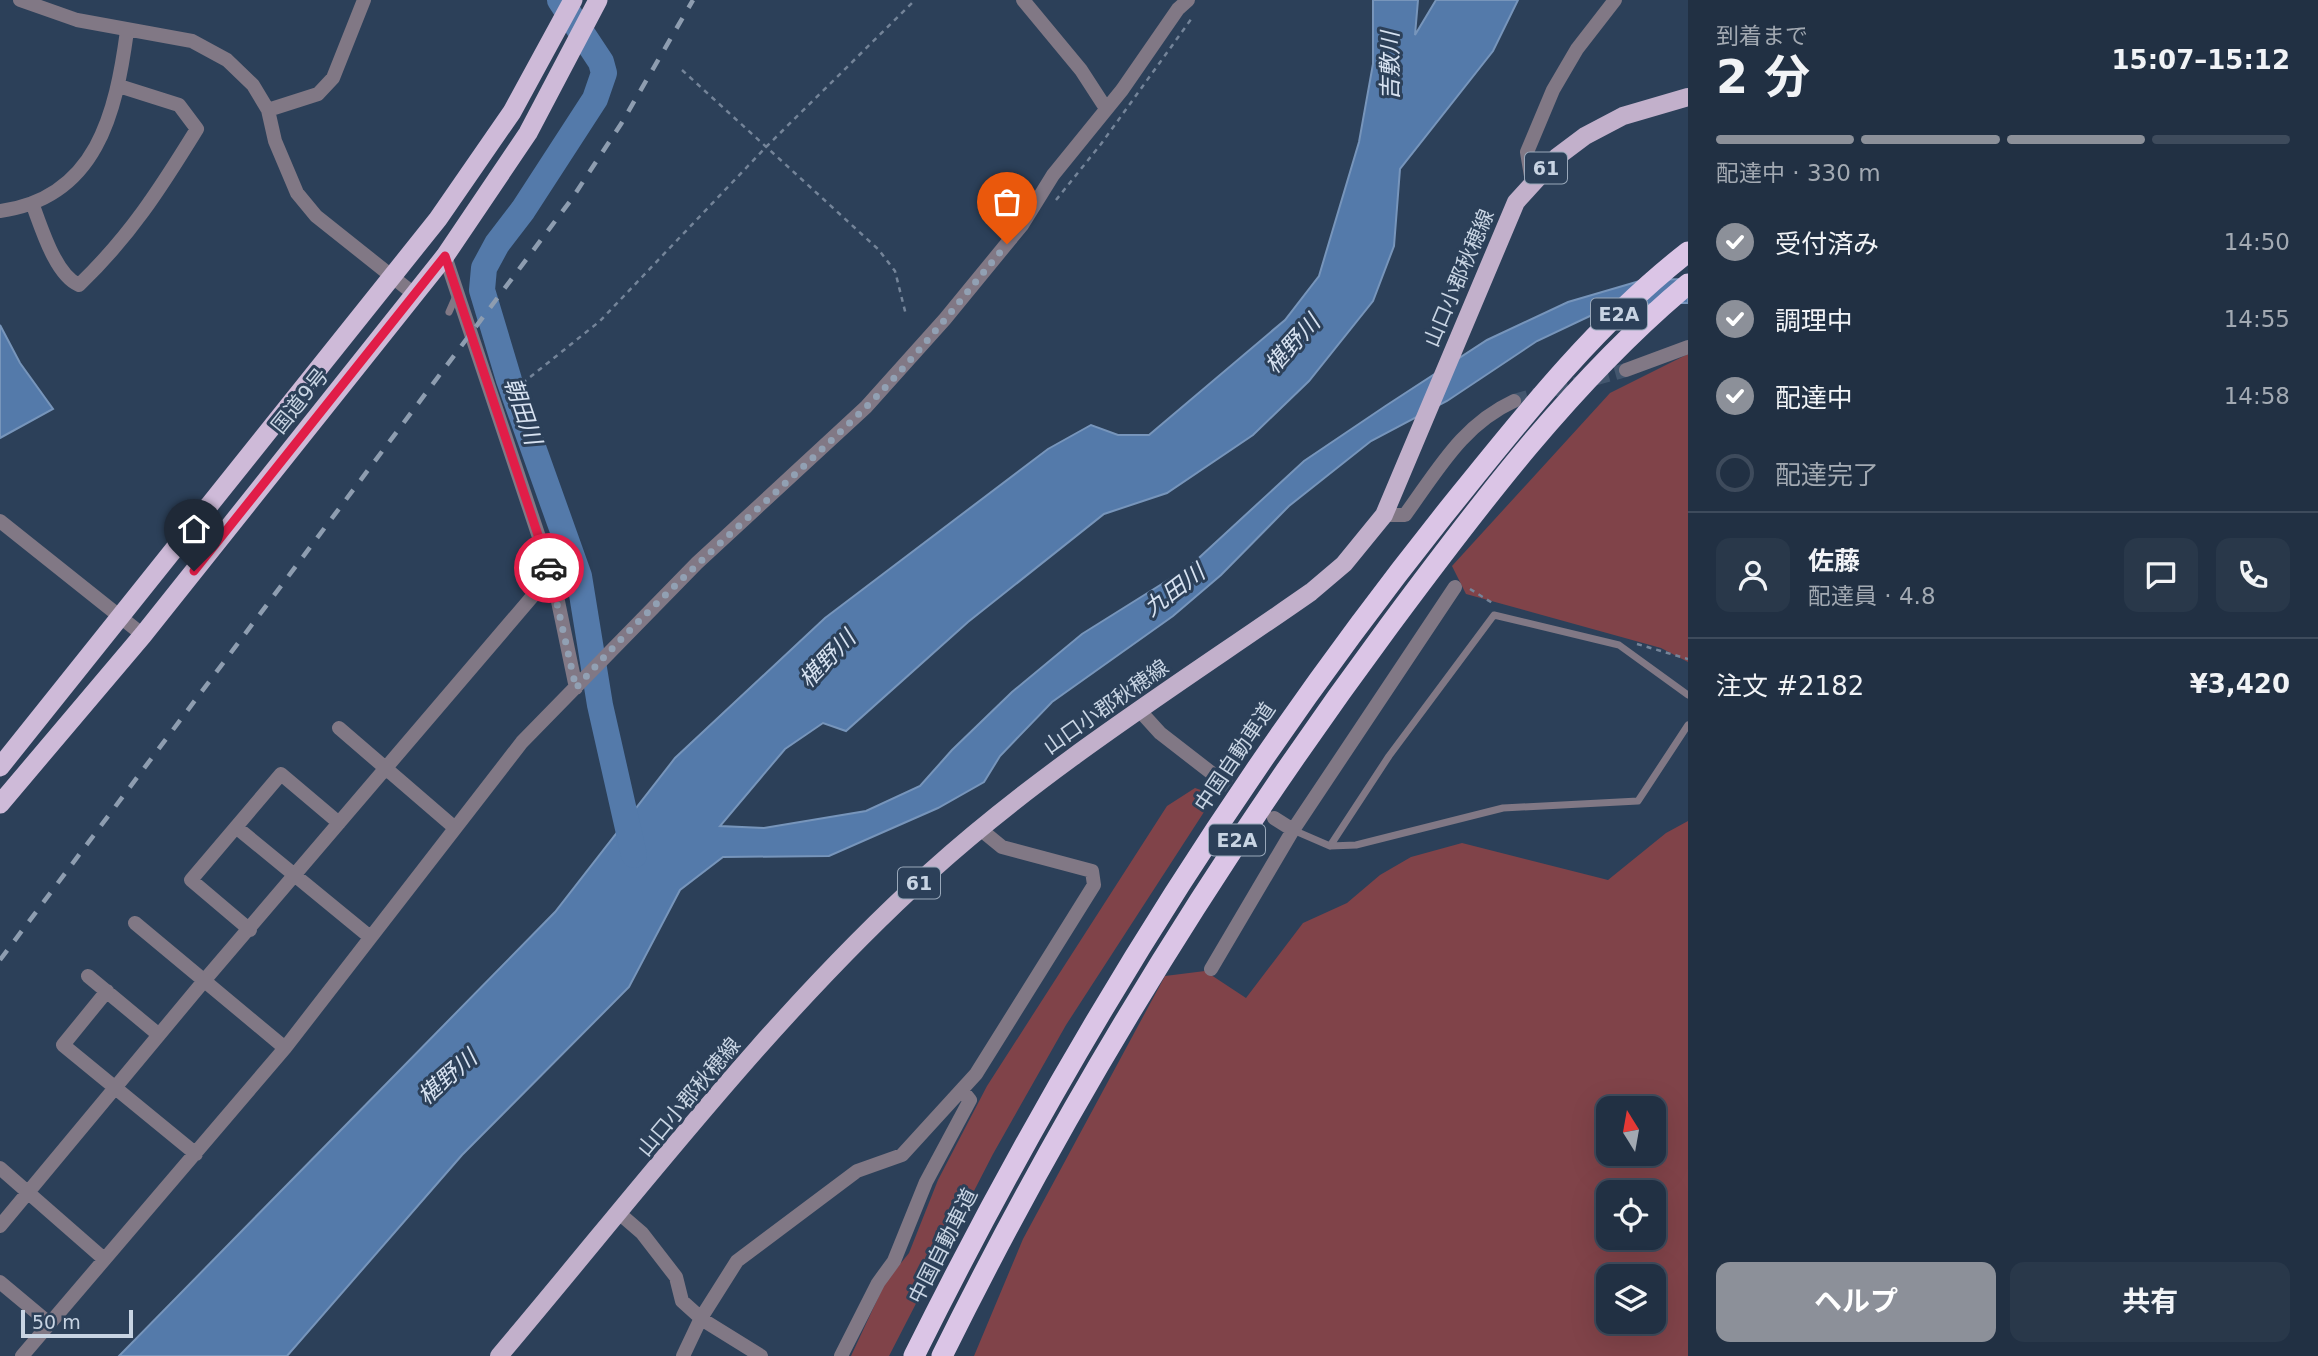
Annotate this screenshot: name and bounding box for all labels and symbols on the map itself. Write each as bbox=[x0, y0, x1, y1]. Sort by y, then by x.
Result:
water label: 吉敷川 bbox=[1377, 29, 1403, 101]
road number: 61 bbox=[1525, 152, 1567, 184]
pin bbox=[977, 172, 1037, 244]
street label: 山口小郡秋穂線 bbox=[1419, 206, 1499, 350]
road number: E2A bbox=[1591, 298, 1647, 330]
water label: 椹野川 bbox=[1259, 307, 1327, 378]
street label: 国道9号 bbox=[267, 364, 333, 438]
water label: 朝田川 bbox=[499, 374, 548, 451]
pin bbox=[164, 499, 224, 571]
courier bbox=[514, 533, 584, 603]
water label: 九田川 bbox=[1139, 557, 1212, 621]
water label: 椹野川 bbox=[794, 623, 862, 693]
street label: 山口小郡秋穂線 bbox=[1039, 655, 1173, 759]
street label: 中国自動車道 bbox=[1190, 698, 1280, 816]
road number: E2A bbox=[1209, 824, 1265, 856]
road number: 61 bbox=[898, 868, 940, 898]
street label: 山口小郡秋穂線 bbox=[633, 1033, 745, 1161]
water label: 椹野川 bbox=[412, 1043, 484, 1109]
north arrow bbox=[1596, 1096, 1666, 1166]
street label: 中国自動車道 bbox=[904, 1184, 982, 1308]
scale bar bbox=[21, 1307, 133, 1339]

